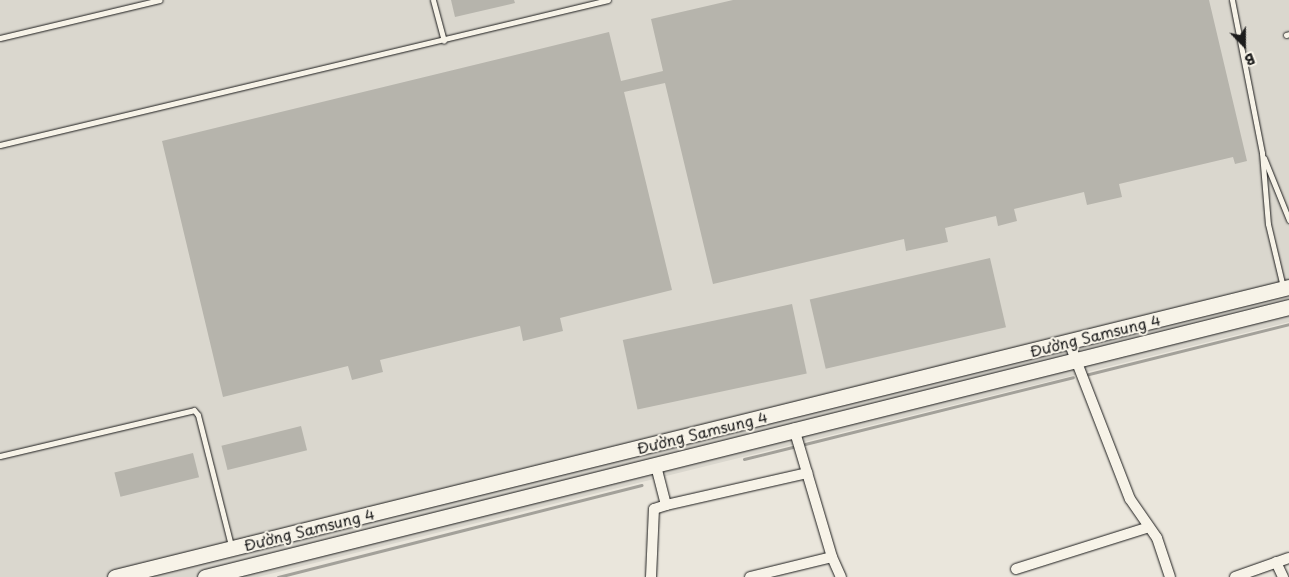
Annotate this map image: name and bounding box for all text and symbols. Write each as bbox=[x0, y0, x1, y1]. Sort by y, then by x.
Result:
north arrow bbox=[1219, 20, 1269, 70]
text: B bbox=[1241, 48, 1258, 71]
street label: Đường Samsung 4 bbox=[1028, 310, 1162, 360]
street label: Đường Samsung 4 bbox=[635, 407, 769, 457]
street label: Đường Samsung 4 bbox=[242, 504, 376, 554]

